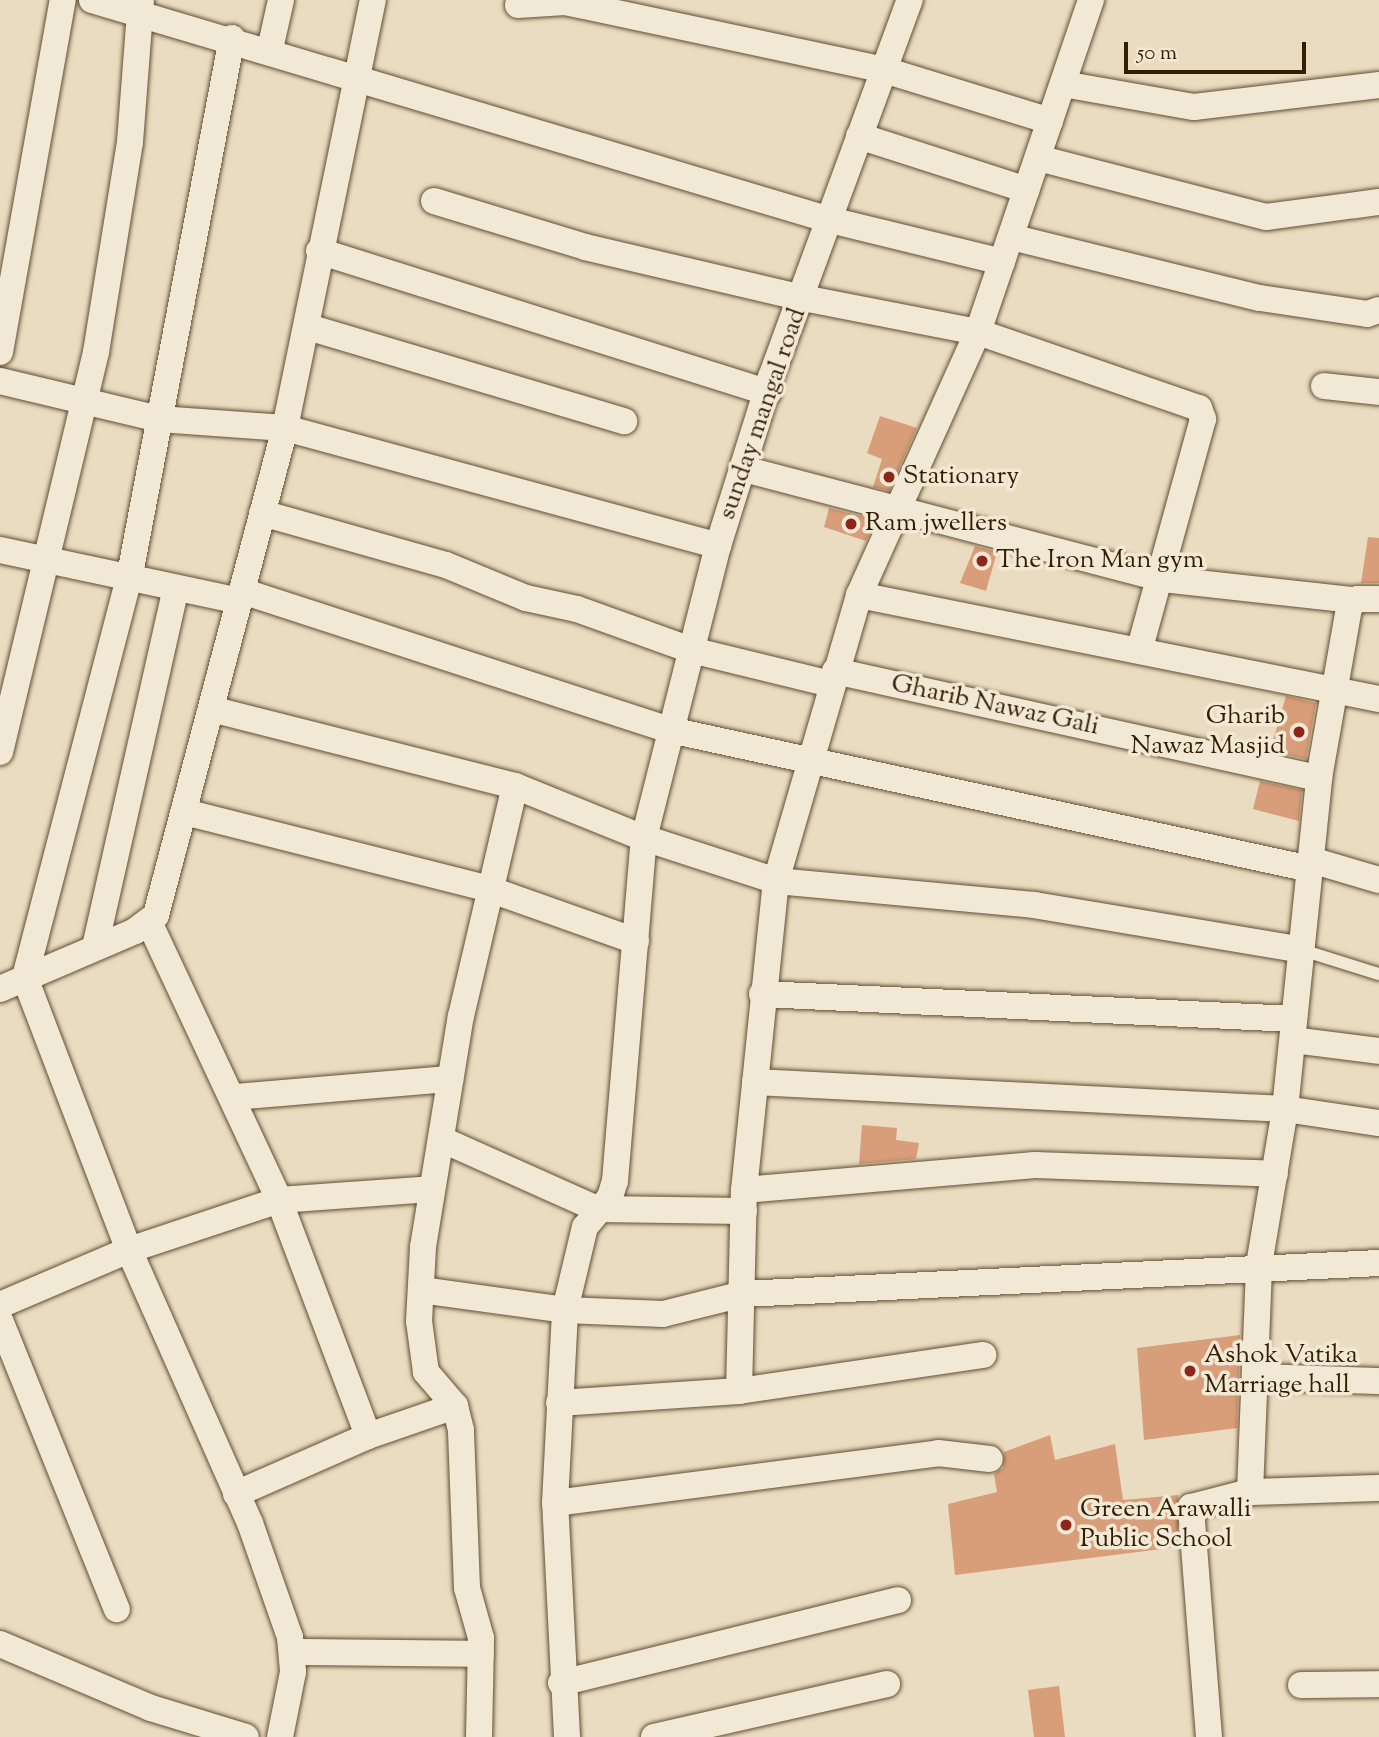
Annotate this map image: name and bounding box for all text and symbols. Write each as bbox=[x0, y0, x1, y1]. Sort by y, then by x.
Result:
scale bar bbox=[1127, 28, 1309, 72]
text: 50 m bbox=[1137, 39, 1177, 69]
street label: sunday mangal road bbox=[712, 304, 814, 524]
place label: Stationary bbox=[903, 461, 1019, 493]
marker: Stationary bbox=[881, 469, 897, 485]
place label: Ram jwellers bbox=[865, 508, 1007, 540]
marker: Ram jwellers bbox=[843, 516, 859, 532]
place label: The Iron Man gym bbox=[996, 545, 1204, 577]
marker: The Iron Man gym bbox=[974, 553, 990, 569]
street label: Gharib Nawaz Gali bbox=[888, 669, 1102, 743]
place label: Gharib Nawaz Masjid bbox=[1131, 701, 1285, 762]
marker: Gharib Nawaz Masjid bbox=[1291, 724, 1307, 740]
place label: Ashok Vatika Marriage hall bbox=[1204, 1340, 1358, 1402]
marker: Ashok Vatika Marriage hall bbox=[1182, 1363, 1198, 1379]
place label: Green Arawalli Public School bbox=[1080, 1494, 1251, 1556]
marker: Green Arawalli Public School bbox=[1058, 1517, 1074, 1533]

